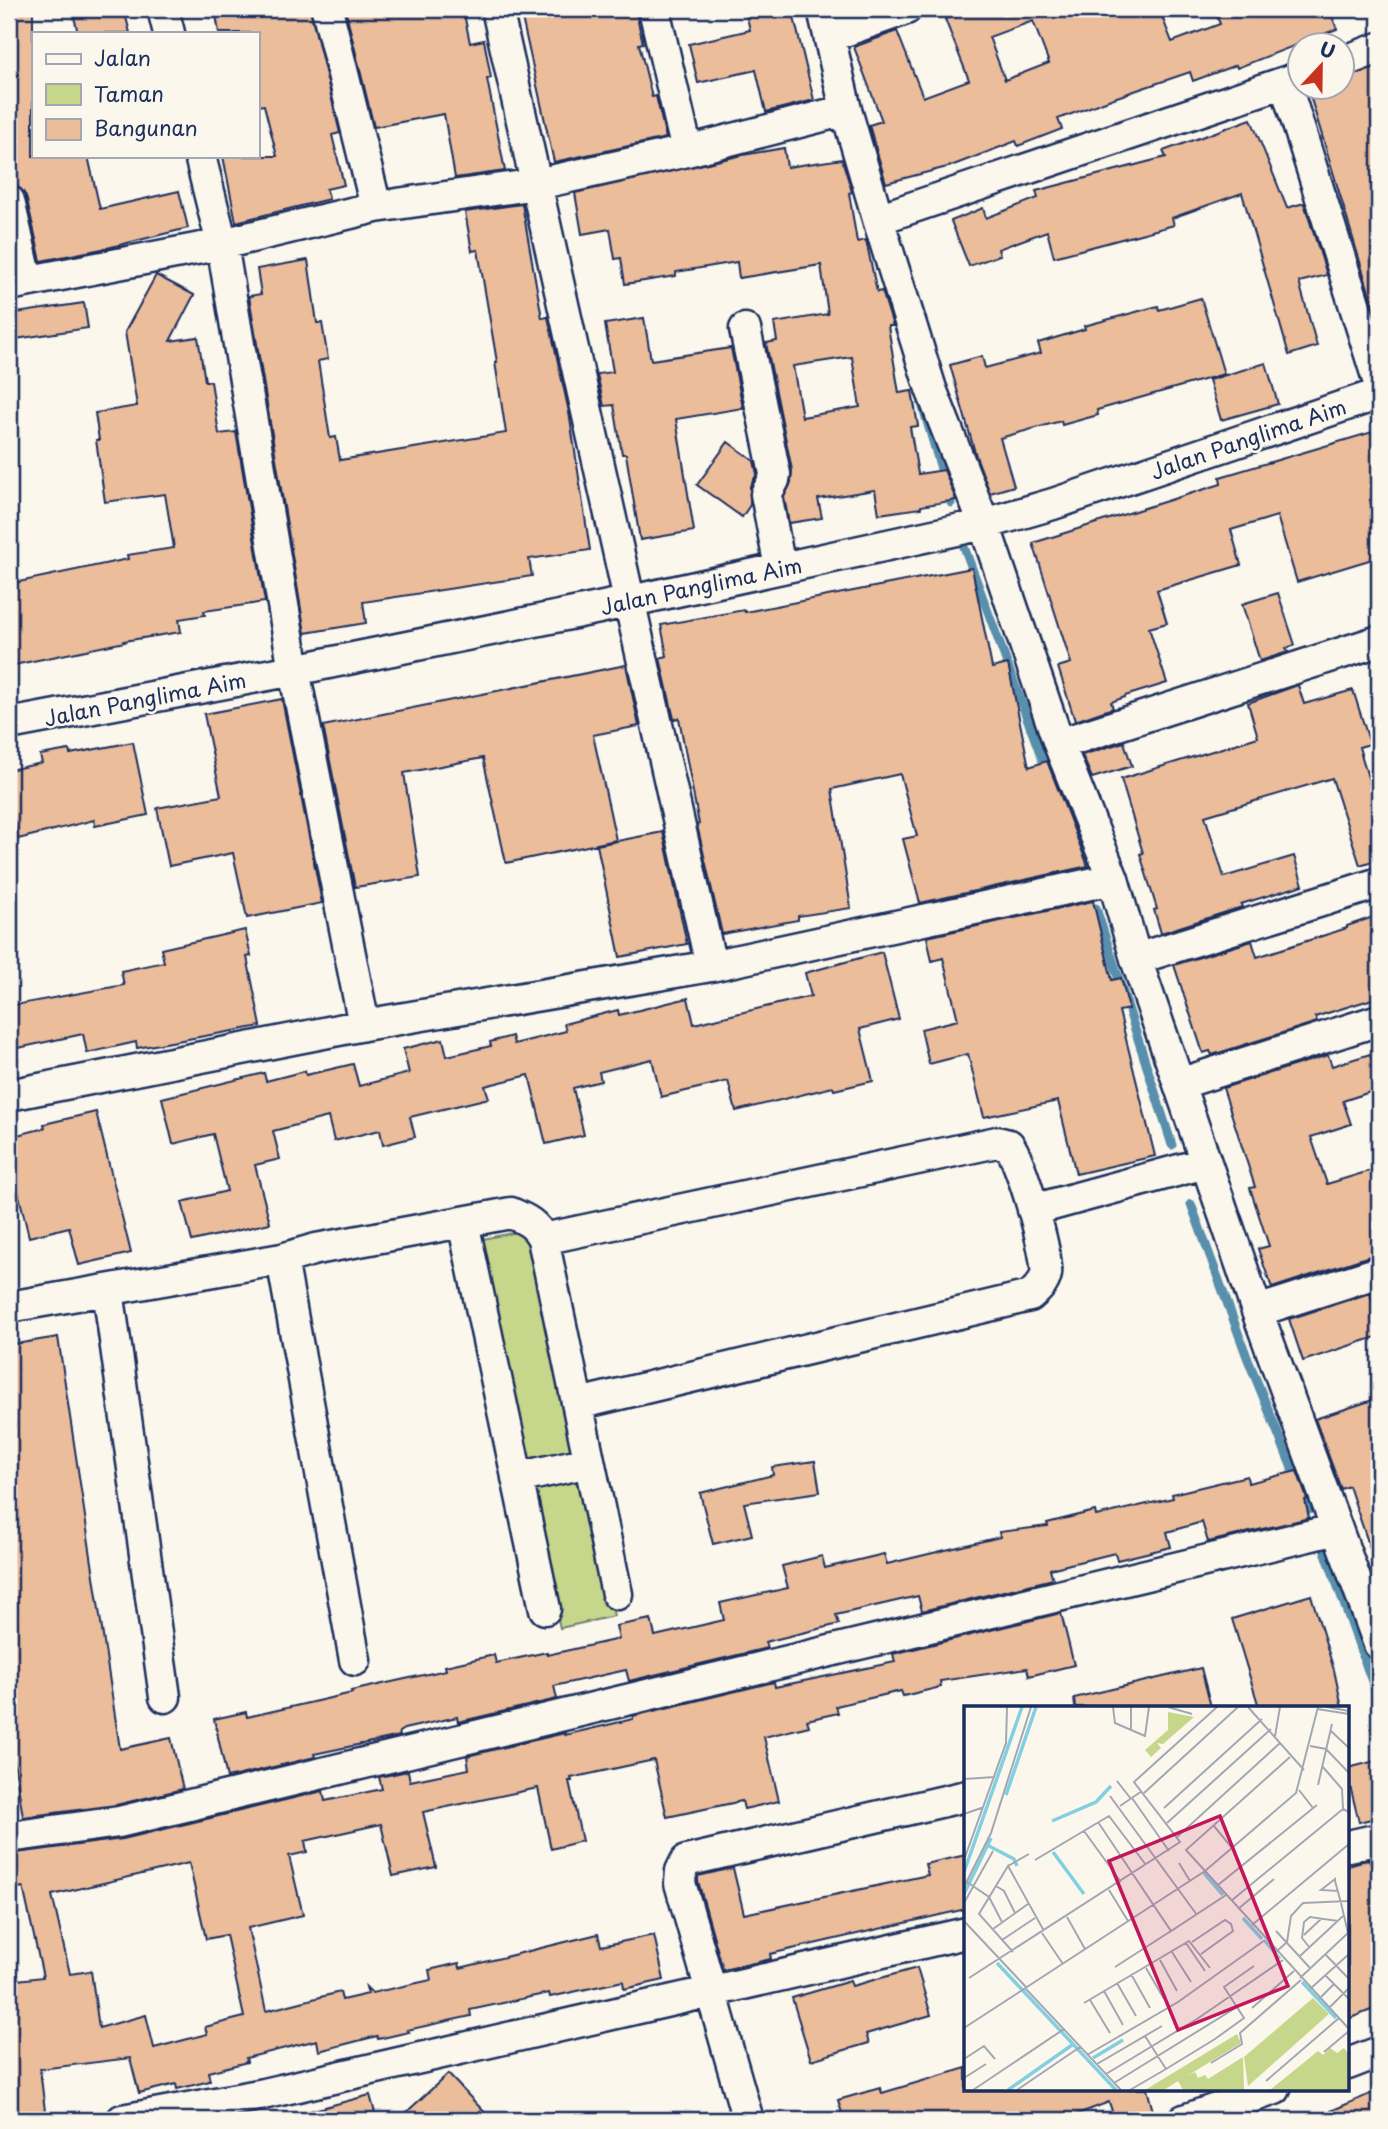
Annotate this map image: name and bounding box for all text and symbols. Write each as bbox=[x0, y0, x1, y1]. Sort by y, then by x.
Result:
legend bbox=[32, 32, 259, 158]
north arrow bbox=[1286, 32, 1356, 102]
text: U bbox=[1316, 34, 1340, 65]
text: Jalan bbox=[94, 41, 151, 73]
text: Taman bbox=[94, 77, 164, 109]
text: Bangunan bbox=[94, 111, 198, 143]
street label: Jalan Panglima Aim bbox=[1146, 389, 1350, 487]
street label: Jalan Panglima Aim bbox=[597, 548, 805, 622]
street label: Jalan Panglima Aim bbox=[41, 663, 249, 733]
inset map bbox=[964, 1706, 1350, 2090]

